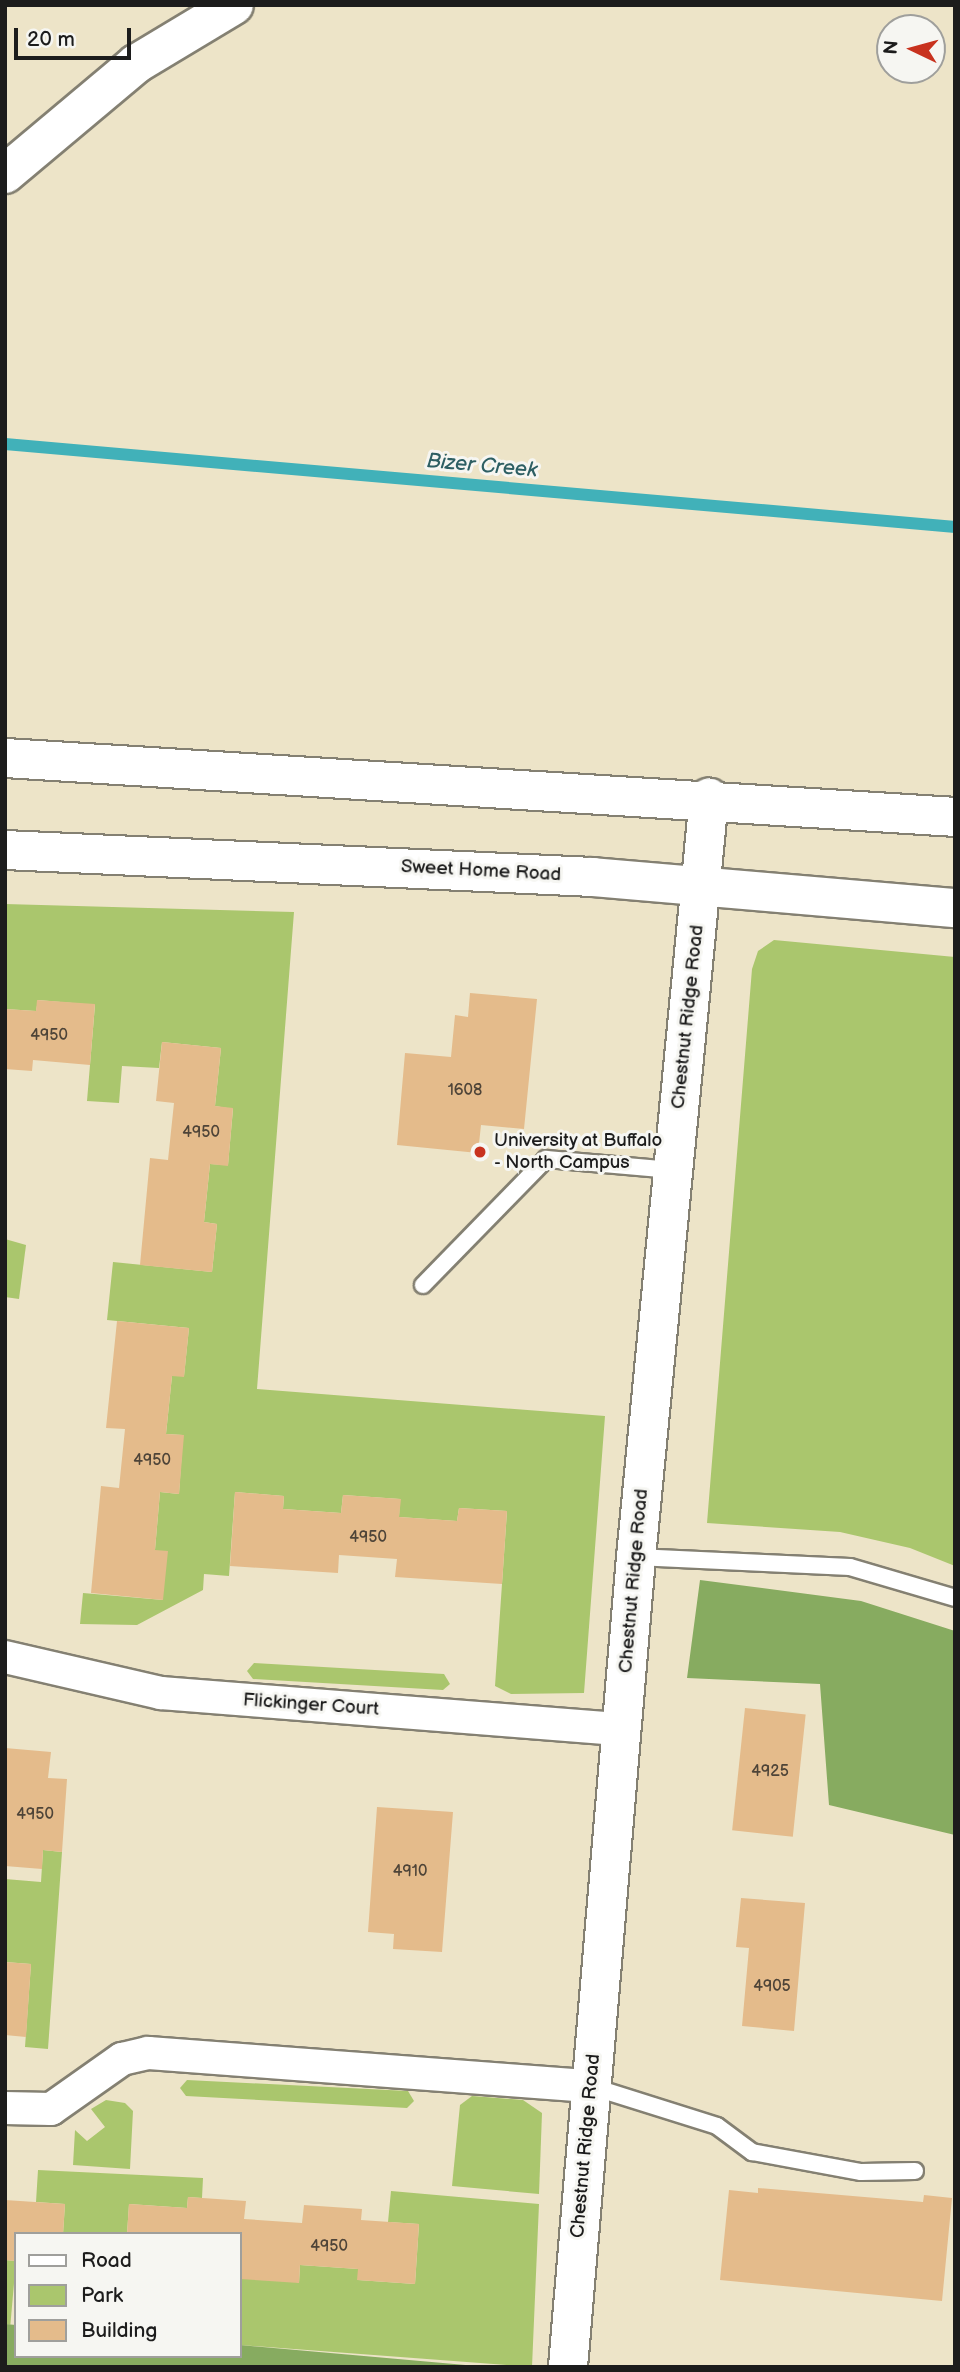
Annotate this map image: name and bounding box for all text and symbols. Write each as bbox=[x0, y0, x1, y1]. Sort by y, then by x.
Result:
scale bar bbox=[18, 14, 135, 58]
north arrow bbox=[876, 14, 946, 84]
text: 20 m bbox=[27, 27, 75, 52]
text: N bbox=[879, 39, 904, 55]
water label: Bizer Creek bbox=[426, 449, 538, 483]
street label: Sweet Home Road bbox=[400, 855, 562, 887]
street label: Chestnut Ridge Road bbox=[667, 924, 709, 1110]
house number: 4950 bbox=[30, 1026, 68, 1046]
house number: 1608 bbox=[448, 1081, 482, 1101]
house number: 4950 bbox=[182, 1123, 220, 1143]
place label: University at Buffalo - North Campus bbox=[494, 1130, 663, 1174]
marker: University at Buffalo - North Campus bbox=[472, 1144, 488, 1160]
house number: 4950 bbox=[133, 1451, 171, 1471]
street label: Chestnut Ridge Road bbox=[615, 1488, 653, 1674]
house number: 4950 bbox=[349, 1528, 387, 1548]
street label: Flickinger Court bbox=[242, 1689, 380, 1721]
house number: 4925 bbox=[751, 1762, 789, 1782]
house number: 4950 bbox=[16, 1805, 54, 1825]
house number: 4910 bbox=[393, 1862, 427, 1882]
house number: 4905 bbox=[753, 1977, 791, 1997]
street label: Chestnut Ridge Road bbox=[567, 2053, 605, 2239]
legend bbox=[14, 2232, 242, 2358]
house number: 4950 bbox=[310, 2237, 348, 2257]
text: Road bbox=[81, 2248, 132, 2273]
text: Park bbox=[81, 2283, 123, 2308]
text: Building bbox=[81, 2318, 157, 2343]

